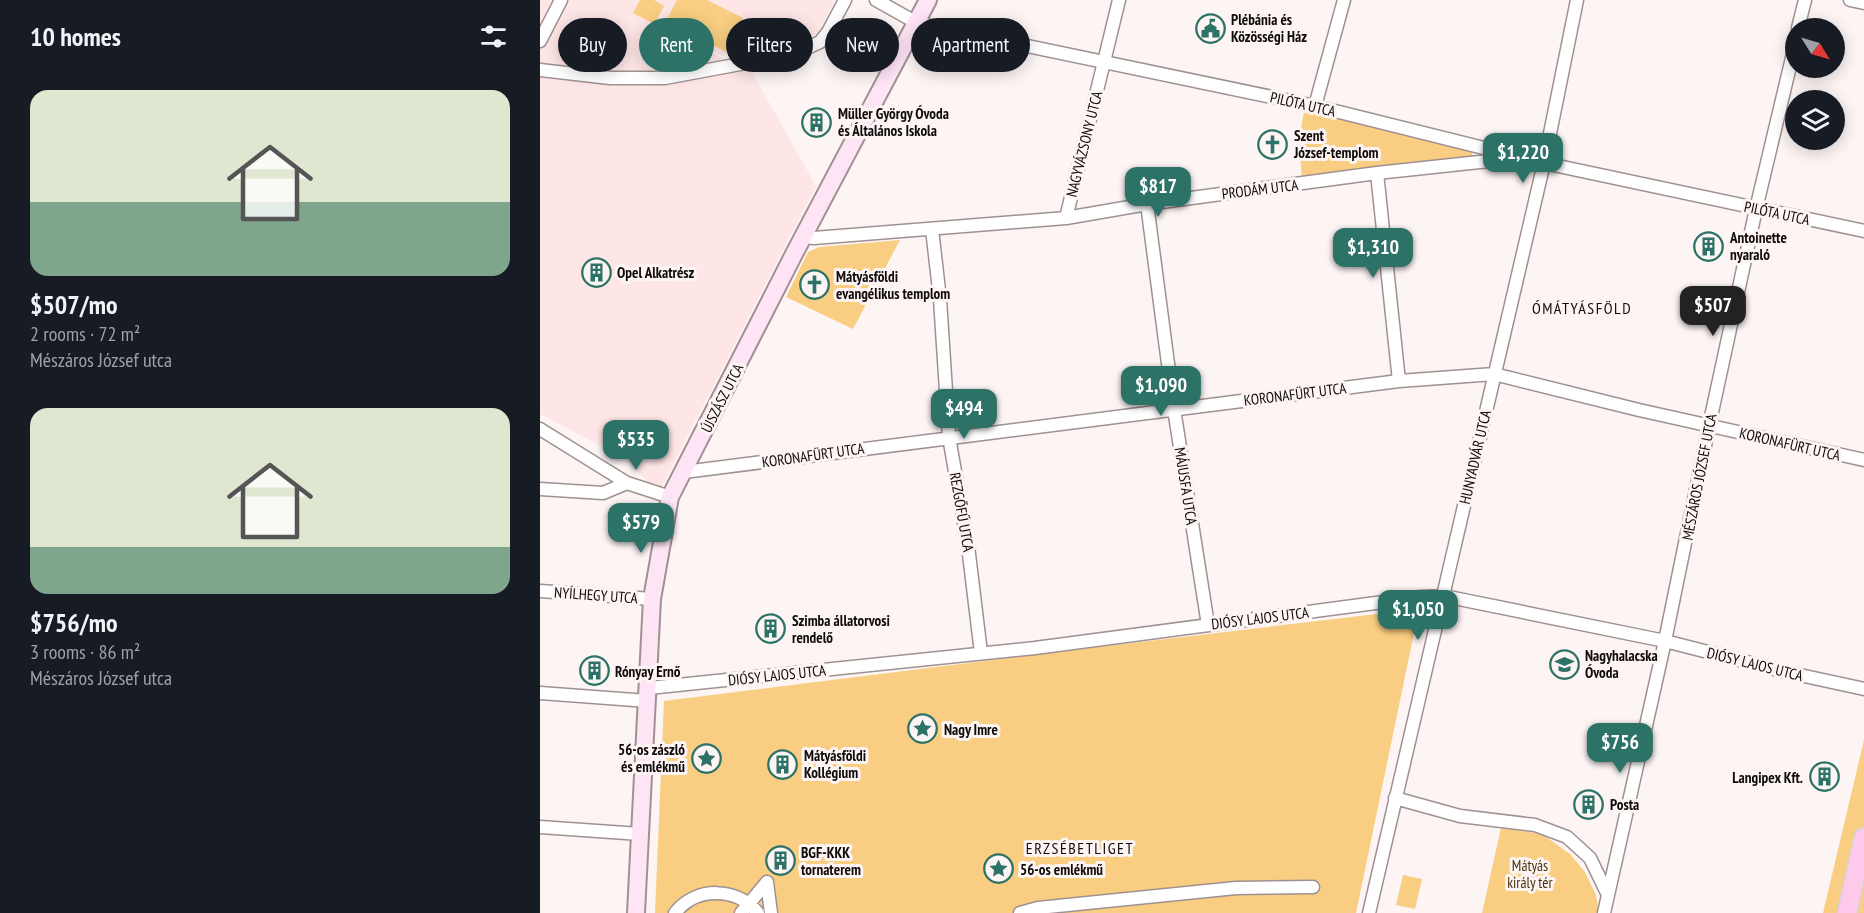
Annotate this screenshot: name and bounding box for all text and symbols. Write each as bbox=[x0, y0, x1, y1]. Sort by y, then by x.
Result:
place label: Plébánia és Közösségi Ház bbox=[1231, 10, 1307, 46]
public building icon: Plébánia és Közösségi Ház bbox=[1194, 12, 1226, 44]
chip: Buy bbox=[558, 18, 627, 72]
chip: Rent bbox=[639, 18, 714, 72]
chip: Filters bbox=[726, 18, 813, 72]
chip: New bbox=[825, 18, 899, 72]
chip: Apartment bbox=[911, 18, 1030, 72]
north arrow bbox=[1785, 18, 1845, 78]
map controls bbox=[1785, 18, 1845, 150]
text: 10 homes bbox=[30, 20, 121, 53]
icon: filters bbox=[477, 20, 510, 53]
street label: PILÓTA UTCA bbox=[1268, 87, 1338, 121]
street label: NAGYVÁZSONY UTCA bbox=[1062, 88, 1107, 199]
button: layers bbox=[1785, 90, 1845, 150]
place label: Müller György Óvoda és Általános Iskola bbox=[838, 104, 949, 140]
building icon: Müller György Óvoda és Általános Iskola bbox=[801, 106, 833, 138]
place label: Szent József-templom bbox=[1293, 126, 1379, 162]
church icon: Szent József-templom bbox=[1257, 128, 1289, 160]
icon: home bbox=[216, 129, 324, 237]
pin: $1,220 bbox=[1474, 133, 1572, 184]
text: $1,220 bbox=[1497, 139, 1549, 165]
pin: $817 bbox=[1122, 167, 1194, 218]
text: $817 bbox=[1139, 173, 1177, 199]
street label: PRODÁM UTCA bbox=[1221, 175, 1300, 203]
street label: PILÓTA UTCA bbox=[1742, 197, 1812, 229]
pin: $1,310 bbox=[1324, 228, 1422, 279]
place label: Antoinette nyaraló bbox=[1729, 228, 1787, 264]
building icon: Antoinette nyaraló bbox=[1693, 230, 1725, 262]
text: $1,310 bbox=[1347, 234, 1399, 260]
building icon: Opel Alkatrész bbox=[580, 256, 612, 288]
place label: Opel Alkatrész bbox=[617, 263, 695, 282]
place label: Mátyásföldi evangélikus templom bbox=[836, 267, 950, 303]
church icon: Mátyásföldi evangélikus templom bbox=[799, 269, 831, 301]
pin: $507 bbox=[1677, 286, 1749, 337]
text: $507/mo bbox=[30, 288, 118, 321]
text: $507 bbox=[1694, 292, 1732, 318]
district label: ÓMÁTYÁSFÖLD bbox=[1532, 298, 1632, 318]
text: 2 rooms · 72 m² bbox=[30, 321, 140, 347]
text: Mészáros József utca bbox=[30, 347, 172, 373]
street label: ÚJSZÁSZ UTCA bbox=[697, 360, 748, 436]
pin: $1,090 bbox=[1112, 366, 1210, 417]
text: $1,090 bbox=[1135, 372, 1187, 398]
street label: KORONAFÜRT UTCA bbox=[1243, 378, 1348, 410]
pin: $494 bbox=[928, 389, 1000, 440]
text: $494 bbox=[945, 395, 983, 421]
street label: HUNYADVÁR UTCA bbox=[1455, 407, 1495, 506]
street label: MÉSZÁROS JÓZSEF UTCA bbox=[1677, 411, 1721, 542]
pin: $535 bbox=[600, 420, 672, 471]
street label: KORONAFÜRT UTCA bbox=[1738, 423, 1843, 465]
text: $535 bbox=[617, 426, 655, 452]
street label: KORONAFÜRT UTCA bbox=[761, 438, 866, 472]
street label: MÁJUSFA UTCA bbox=[1171, 446, 1202, 527]
icon: home bbox=[216, 447, 324, 555]
street label: REZGŐFŰ UTCA bbox=[946, 471, 978, 554]
pin: $579 bbox=[605, 503, 677, 554]
text: $579 bbox=[622, 509, 660, 535]
street label: NYÍLHEGY UTCA bbox=[554, 583, 639, 607]
pin: $1,050 bbox=[1369, 590, 1467, 641]
text: $1,050 bbox=[1392, 596, 1444, 622]
street label: DIÓSY LAJOS UTCA bbox=[1210, 602, 1311, 633]
text: $756/mo bbox=[30, 606, 118, 639]
place label: Szimba állatorvosi rendelő bbox=[792, 611, 890, 647]
building icon: Szimba állatorvosi rendelő bbox=[755, 613, 787, 645]
text: 3 rooms · 86 m² bbox=[30, 639, 140, 665]
street label: DIÓSY LAJOS UTCA bbox=[1705, 643, 1806, 685]
place label: Nagyhalacska Óvoda bbox=[1585, 646, 1658, 682]
school or university icon: Nagyhalacska Óvoda bbox=[1548, 648, 1580, 680]
building icon: Rónyay Ernő bbox=[578, 655, 610, 687]
street label: DIÓSY LAJOS UTCA bbox=[727, 660, 828, 690]
place label: Rónyay Ernő bbox=[615, 662, 681, 681]
text: Mészáros József utca bbox=[30, 665, 172, 691]
place icon: Nagy Imre bbox=[907, 713, 939, 745]
place label: Nagy Imre bbox=[944, 720, 998, 739]
pin: $756 bbox=[1584, 723, 1656, 774]
text: $756 bbox=[1601, 729, 1639, 755]
place label: 56-os zászló és emlékmű bbox=[618, 740, 685, 776]
place icon: 56-os zászló és emlékmű bbox=[690, 742, 722, 774]
place label: Mátyásföldi Kollégium bbox=[804, 746, 866, 782]
building icon: Mátyásföldi Kollégium bbox=[767, 748, 799, 780]
building icon: Langipex Kft. bbox=[1808, 761, 1840, 793]
place label: Langipex Kft. bbox=[1732, 768, 1803, 787]
building icon: Posta bbox=[1573, 788, 1605, 820]
place label: Posta bbox=[1610, 795, 1639, 814]
district label: ERZSÉBETLIGET bbox=[1026, 838, 1134, 858]
place label: BGF-KKK tornaterem bbox=[801, 843, 861, 879]
building icon: BGF-KKK tornaterem bbox=[764, 845, 796, 877]
place icon: 56-os emlékmű bbox=[983, 853, 1015, 885]
park label: Mátyás király tér bbox=[1507, 856, 1554, 892]
place label: 56-os emlékmű bbox=[1020, 860, 1103, 879]

